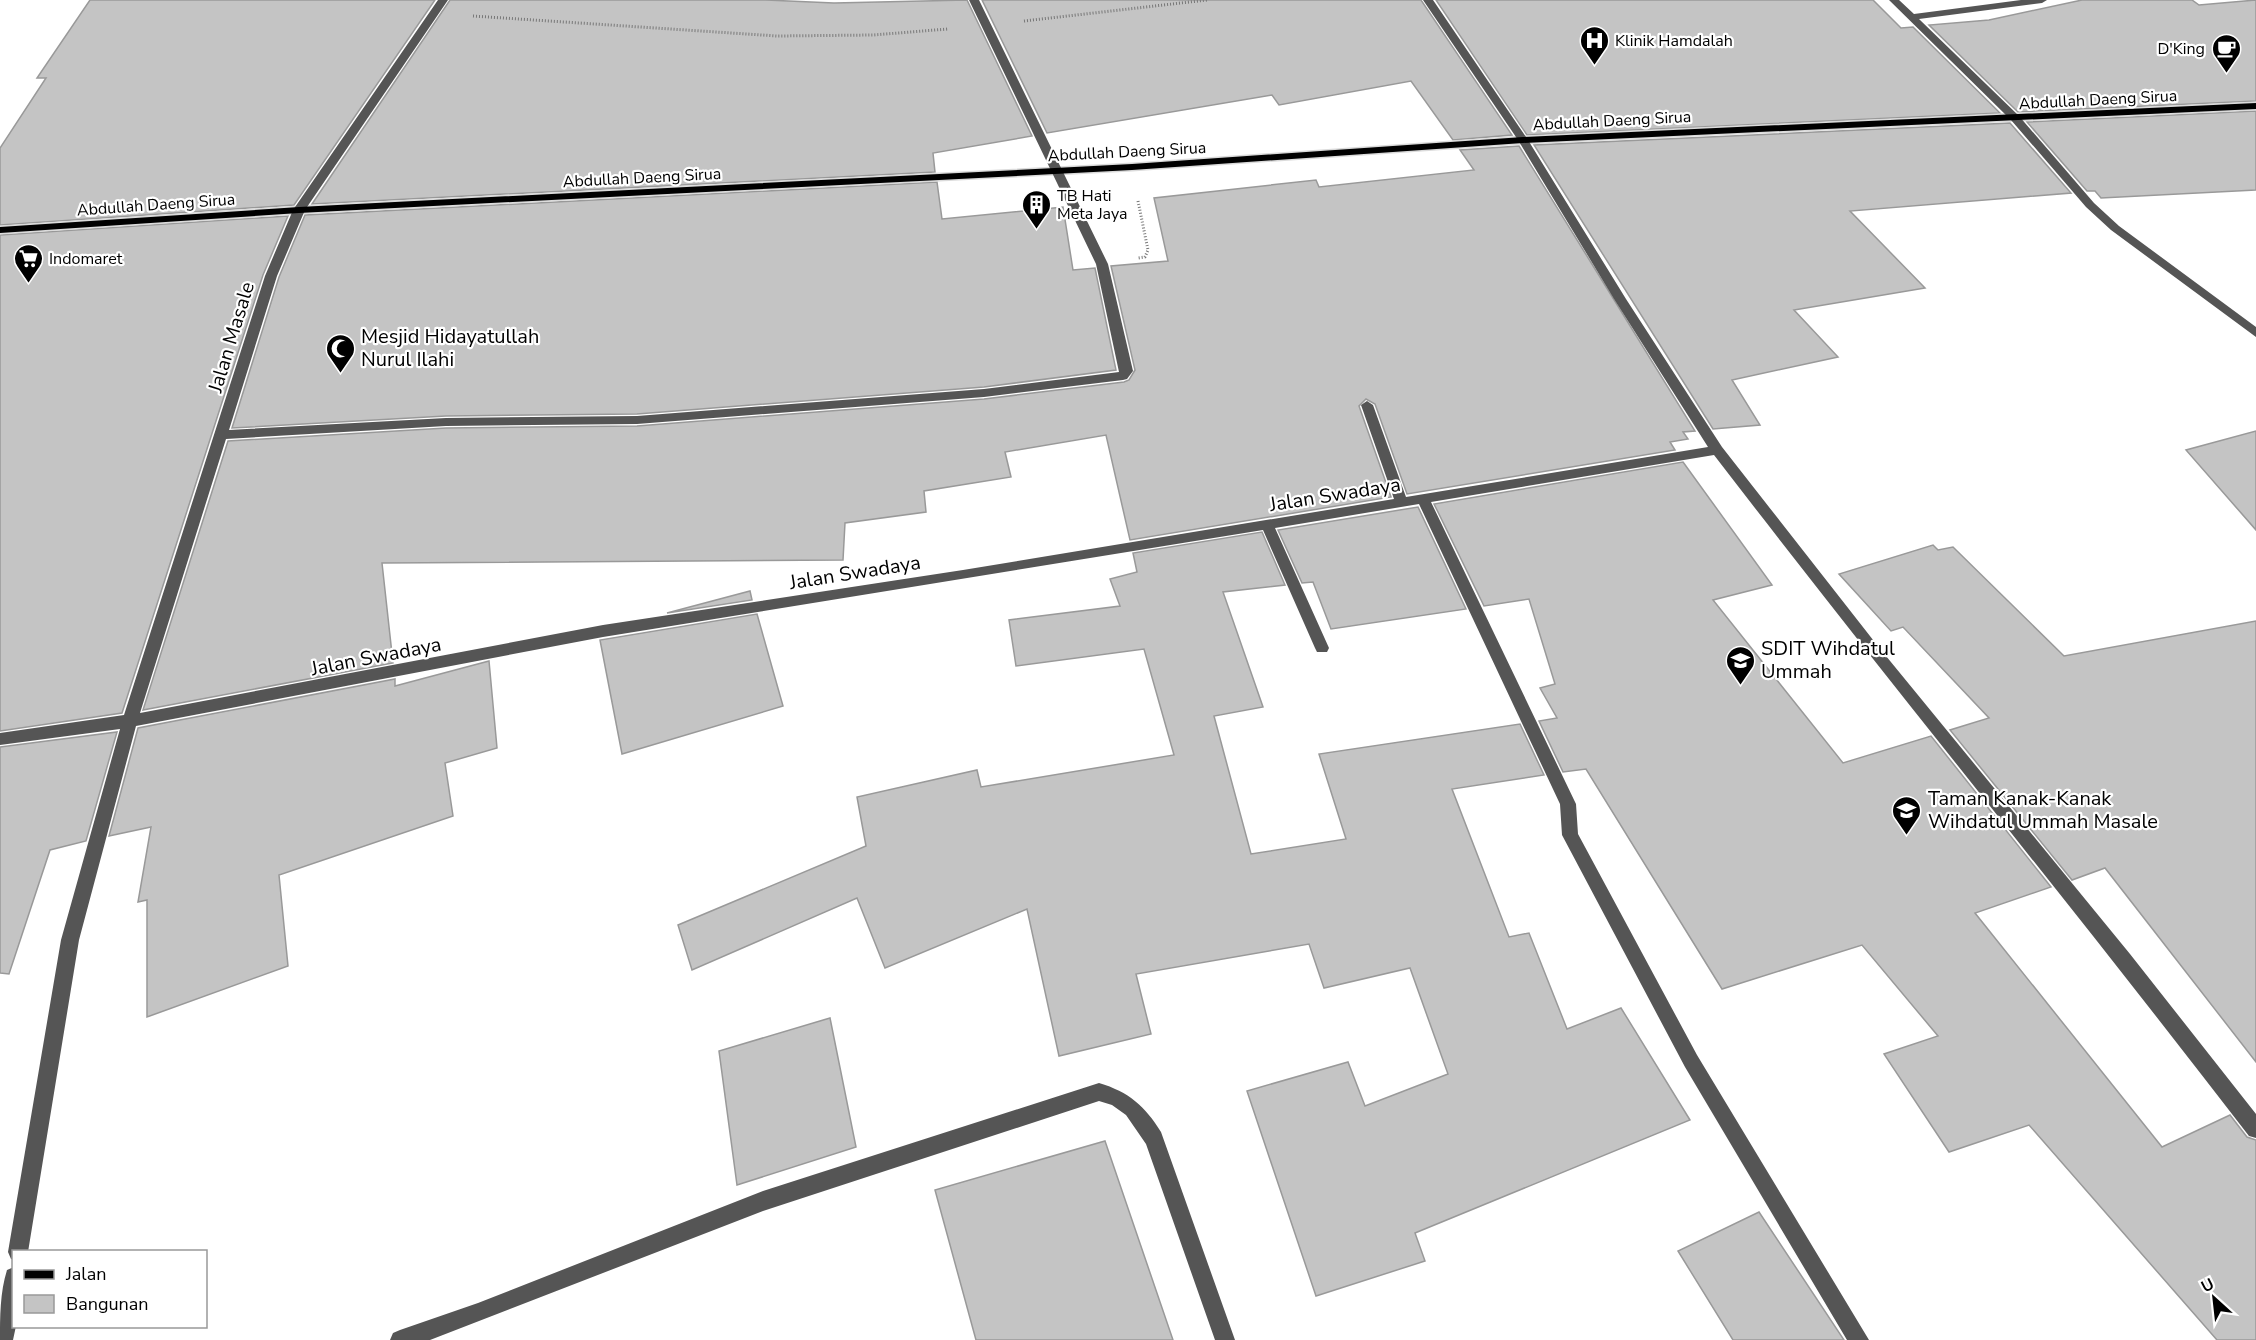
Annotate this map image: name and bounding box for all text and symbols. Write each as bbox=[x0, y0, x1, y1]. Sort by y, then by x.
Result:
hospital icon: Klinik Hamdalah bbox=[1578, 24, 1610, 66]
place label: Klinik Hamdalah bbox=[1615, 30, 1733, 52]
cafe icon: D'King bbox=[2210, 32, 2242, 74]
place label: D'King bbox=[2157, 38, 2205, 60]
street label: Abdullah Daeng Sirua bbox=[2018, 85, 2178, 115]
street label: Abdullah Daeng Sirua bbox=[1532, 106, 1692, 136]
street label: Abdullah Daeng Sirua bbox=[1047, 137, 1207, 167]
street label: Abdullah Daeng Sirua bbox=[562, 163, 722, 193]
place label: TB Hati Meta Jaya bbox=[1057, 185, 1128, 225]
street label: Abdullah Daeng Sirua bbox=[76, 188, 236, 222]
building icon: TB Hati Meta Jaya bbox=[1020, 188, 1052, 230]
supermarket icon: Indomaret bbox=[12, 242, 44, 284]
place label: Indomaret bbox=[49, 248, 123, 270]
street label: Jalan Masale bbox=[202, 278, 261, 397]
place label: Mesjid Hidayatullah Nurul Ilahi bbox=[361, 323, 539, 373]
mosque icon: Mesjid Hidayatullah Nurul Ilahi bbox=[324, 332, 356, 374]
street label: Jalan Swadaya bbox=[1267, 471, 1403, 518]
street label: Jalan Swadaya bbox=[787, 549, 923, 596]
street label: Jalan Swadaya bbox=[308, 631, 444, 683]
place label: SDIT Wihdatul Ummah bbox=[1761, 635, 1895, 685]
school or university icon: SDIT Wihdatul Ummah bbox=[1724, 644, 1756, 686]
place label: Taman Kanak-Kanak Wihdatul Ummah Masale bbox=[1928, 785, 2158, 835]
school or university icon: Taman Kanak-Kanak Wihdatul Ummah Masale bbox=[1891, 794, 1923, 836]
legend bbox=[12, 1250, 207, 1328]
text: Jalan bbox=[65, 1262, 106, 1286]
north arrow bbox=[2184, 1268, 2244, 1328]
text: U bbox=[2197, 1273, 2218, 1298]
text: Bangunan bbox=[66, 1292, 149, 1316]

